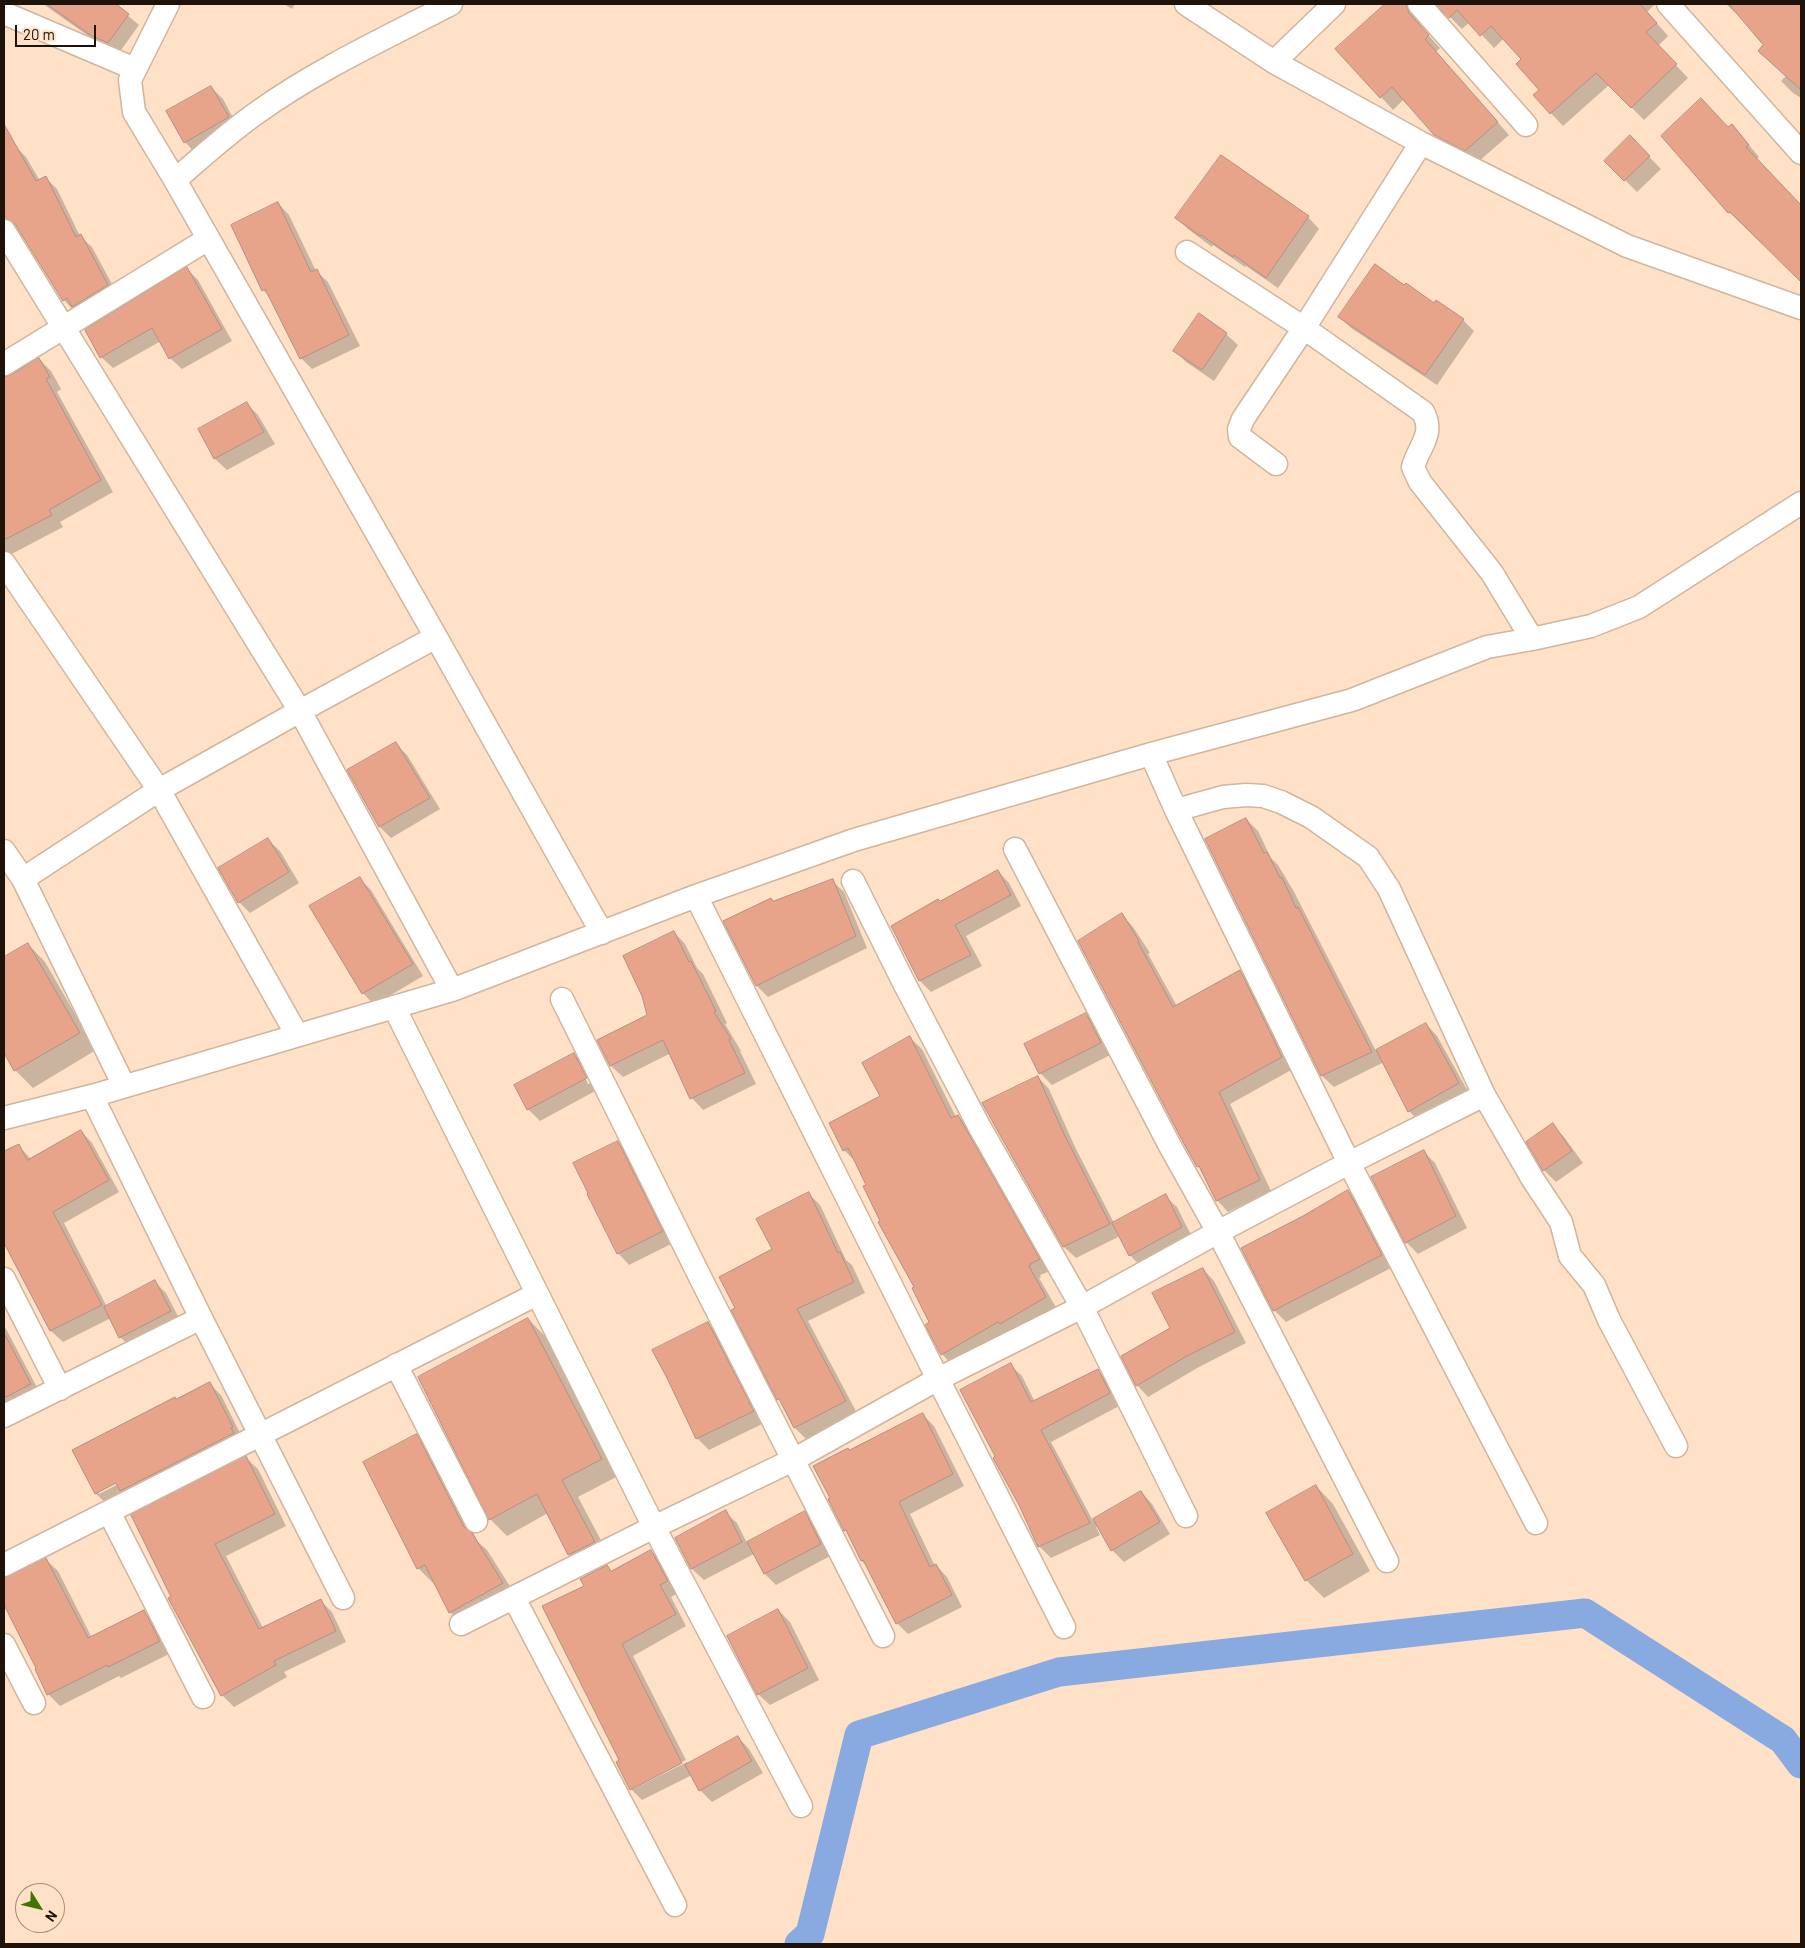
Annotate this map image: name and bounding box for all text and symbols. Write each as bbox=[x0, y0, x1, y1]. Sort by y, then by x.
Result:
scale bar bbox=[18, 15, 99, 47]
text: 20 m bbox=[23, 25, 55, 43]
north arrow bbox=[15, 1883, 65, 1933]
text: N bbox=[42, 1908, 61, 1925]

